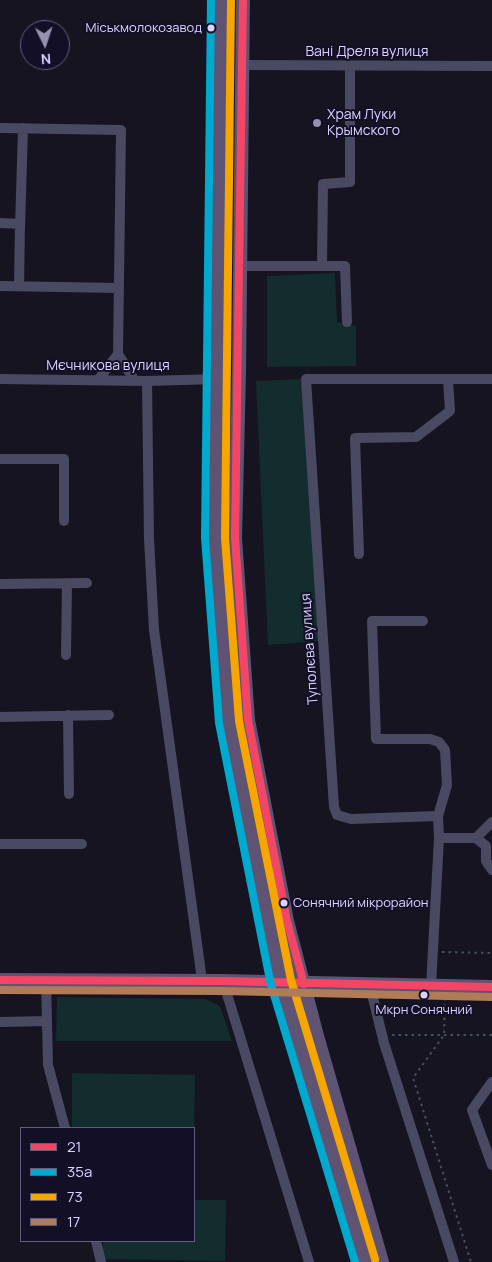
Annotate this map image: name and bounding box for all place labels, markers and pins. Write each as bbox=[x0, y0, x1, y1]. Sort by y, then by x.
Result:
place label: Міськмолокозавод bbox=[85, 20, 202, 36]
marker: Міськмолокозавод bbox=[206, 23, 216, 33]
place label: Храм Луки Крымского bbox=[327, 107, 400, 140]
marker: Храм Луки Крымского bbox=[311, 117, 323, 129]
place label: Сонячний мікрорайон bbox=[293, 895, 429, 911]
marker: Сонячний мікрорайон bbox=[279, 898, 289, 908]
marker: Мкрн Сонячний bbox=[419, 990, 429, 1000]
place label: Мкрн Сонячний bbox=[376, 1002, 472, 1018]

